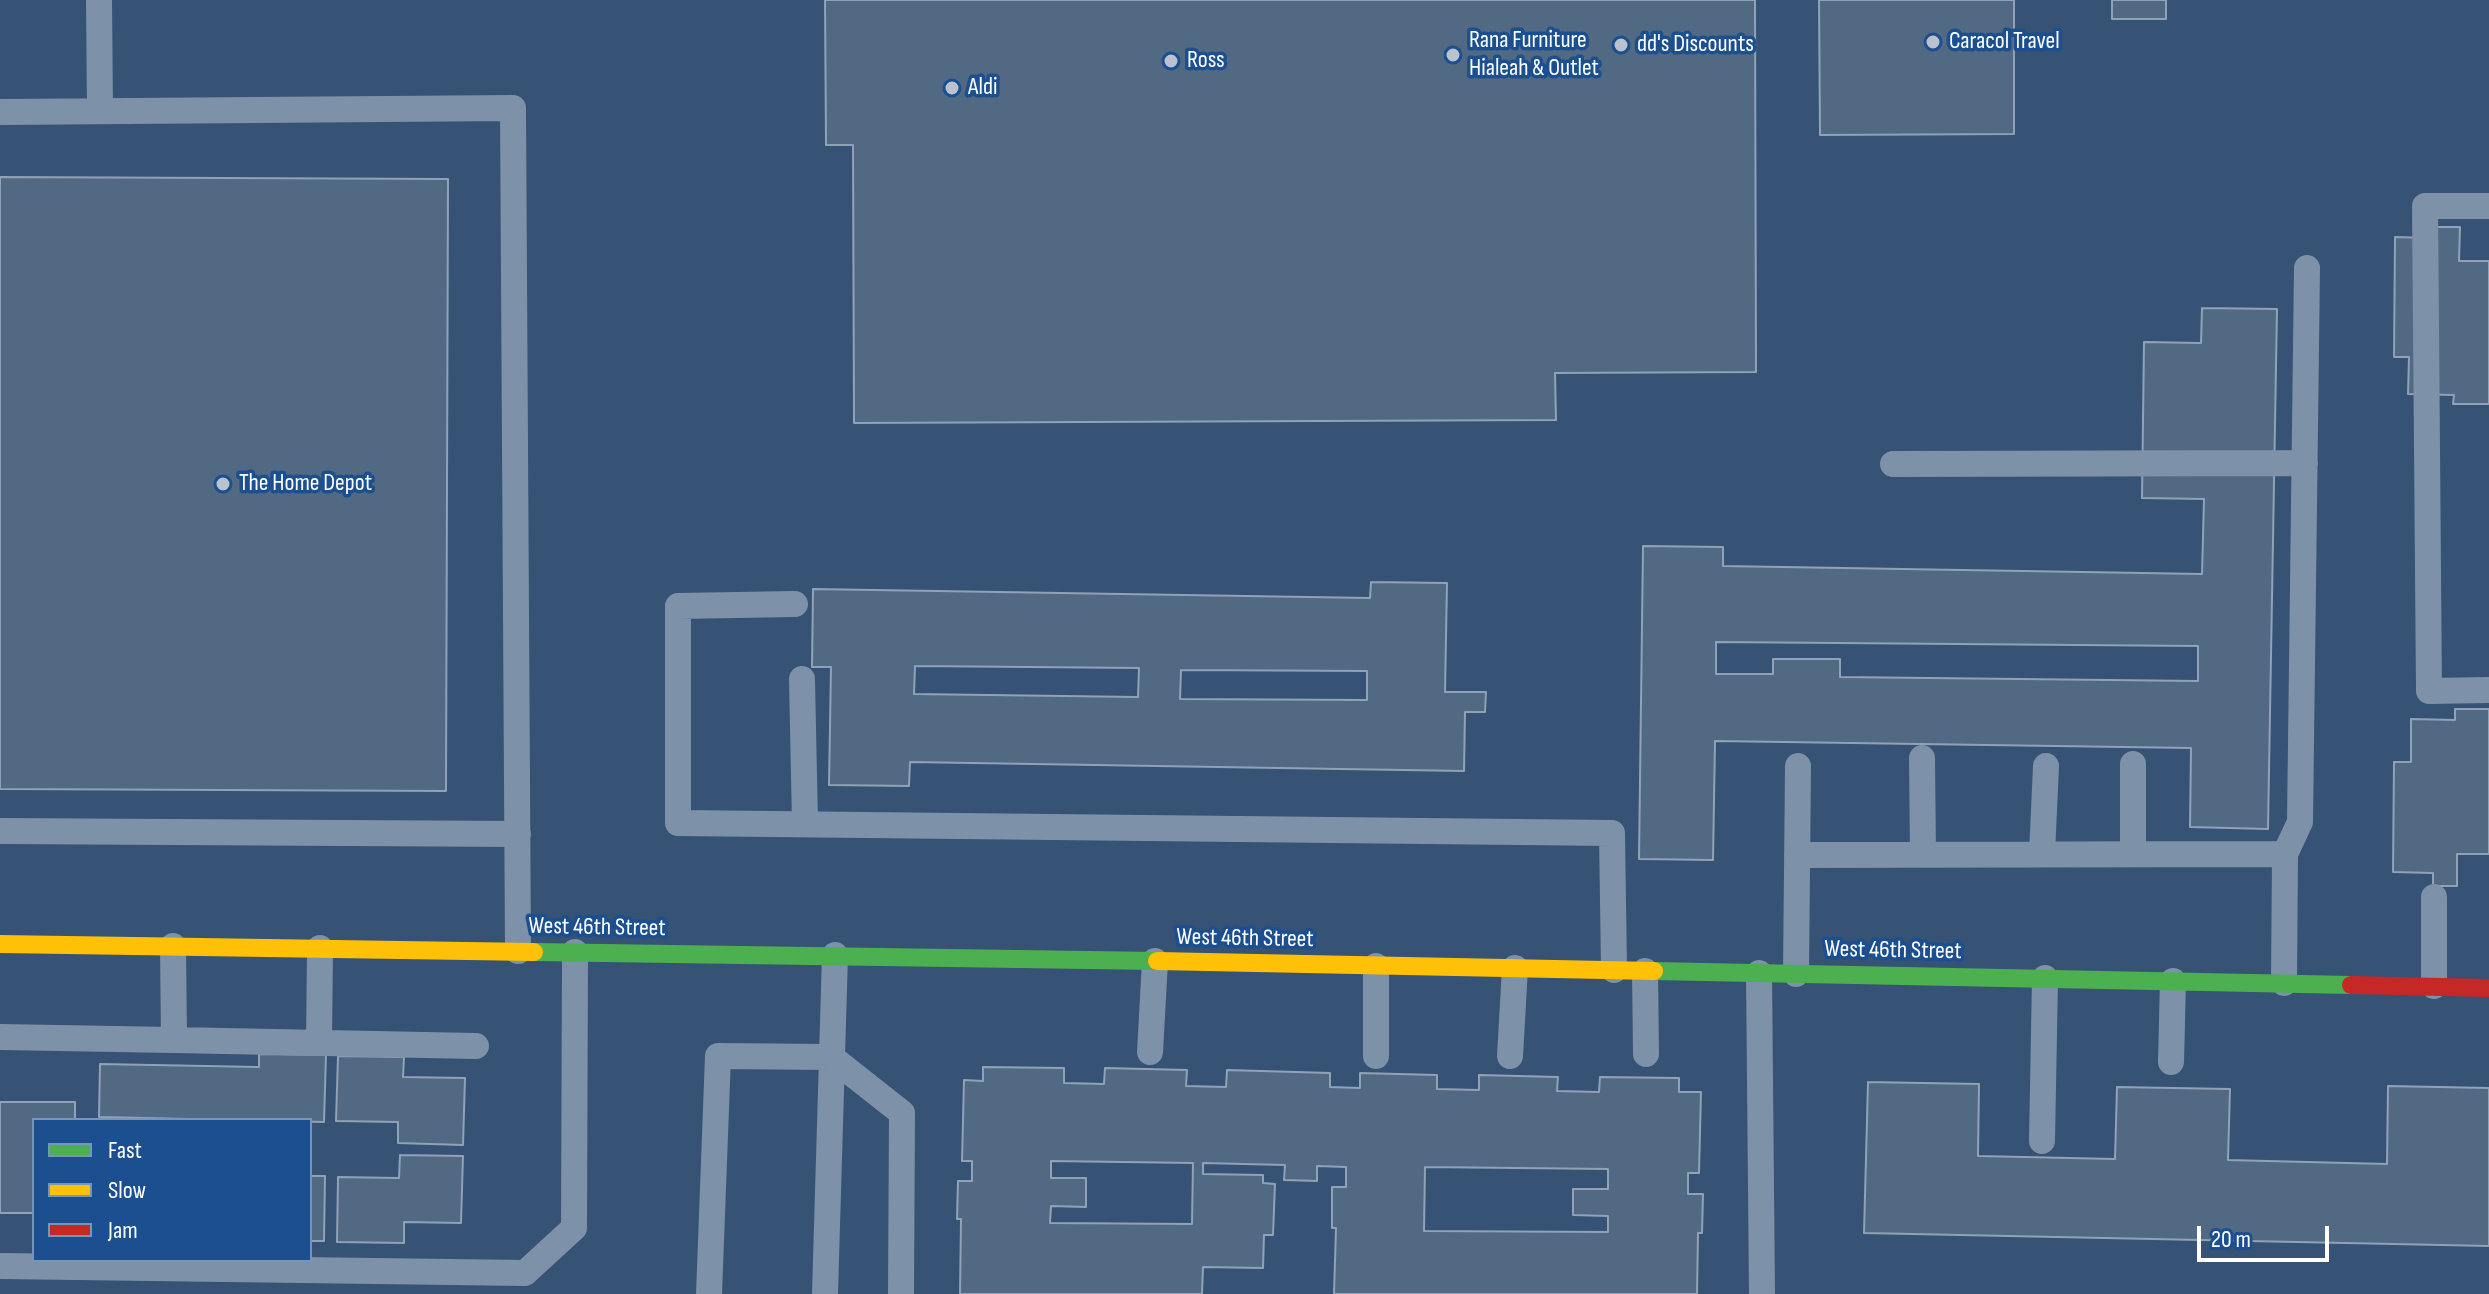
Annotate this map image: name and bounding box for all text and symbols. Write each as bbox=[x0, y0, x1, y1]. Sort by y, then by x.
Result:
place label: Rana Furniture Hialeah & Outlet bbox=[1469, 27, 1599, 83]
place label: Caracol Travel bbox=[1949, 28, 2060, 56]
place label: dd's Discounts bbox=[1637, 31, 1754, 59]
marker: Caracol Travel bbox=[1924, 33, 1942, 51]
marker: dd's Discounts bbox=[1612, 36, 1630, 54]
marker: Rana Furniture Hialeah & Outlet bbox=[1444, 46, 1462, 64]
place label: Ross bbox=[1187, 47, 1225, 75]
marker: Ross bbox=[1162, 52, 1180, 70]
place label: Aldi bbox=[968, 74, 998, 102]
marker: Aldi bbox=[943, 79, 961, 97]
place label: The Home Depot bbox=[239, 470, 372, 498]
marker: The Home Depot bbox=[214, 475, 232, 493]
street label: West 46th Street bbox=[528, 912, 666, 944]
street label: West 46th Street bbox=[1176, 923, 1314, 955]
street label: West 46th Street bbox=[1824, 935, 1962, 967]
legend bbox=[32, 1118, 312, 1262]
text: Fast bbox=[108, 1136, 142, 1165]
text: Slow bbox=[108, 1176, 146, 1205]
scale bar bbox=[2201, 1210, 2333, 1260]
text: Jam bbox=[108, 1216, 138, 1245]
text: 20 m bbox=[2211, 1225, 2251, 1254]

